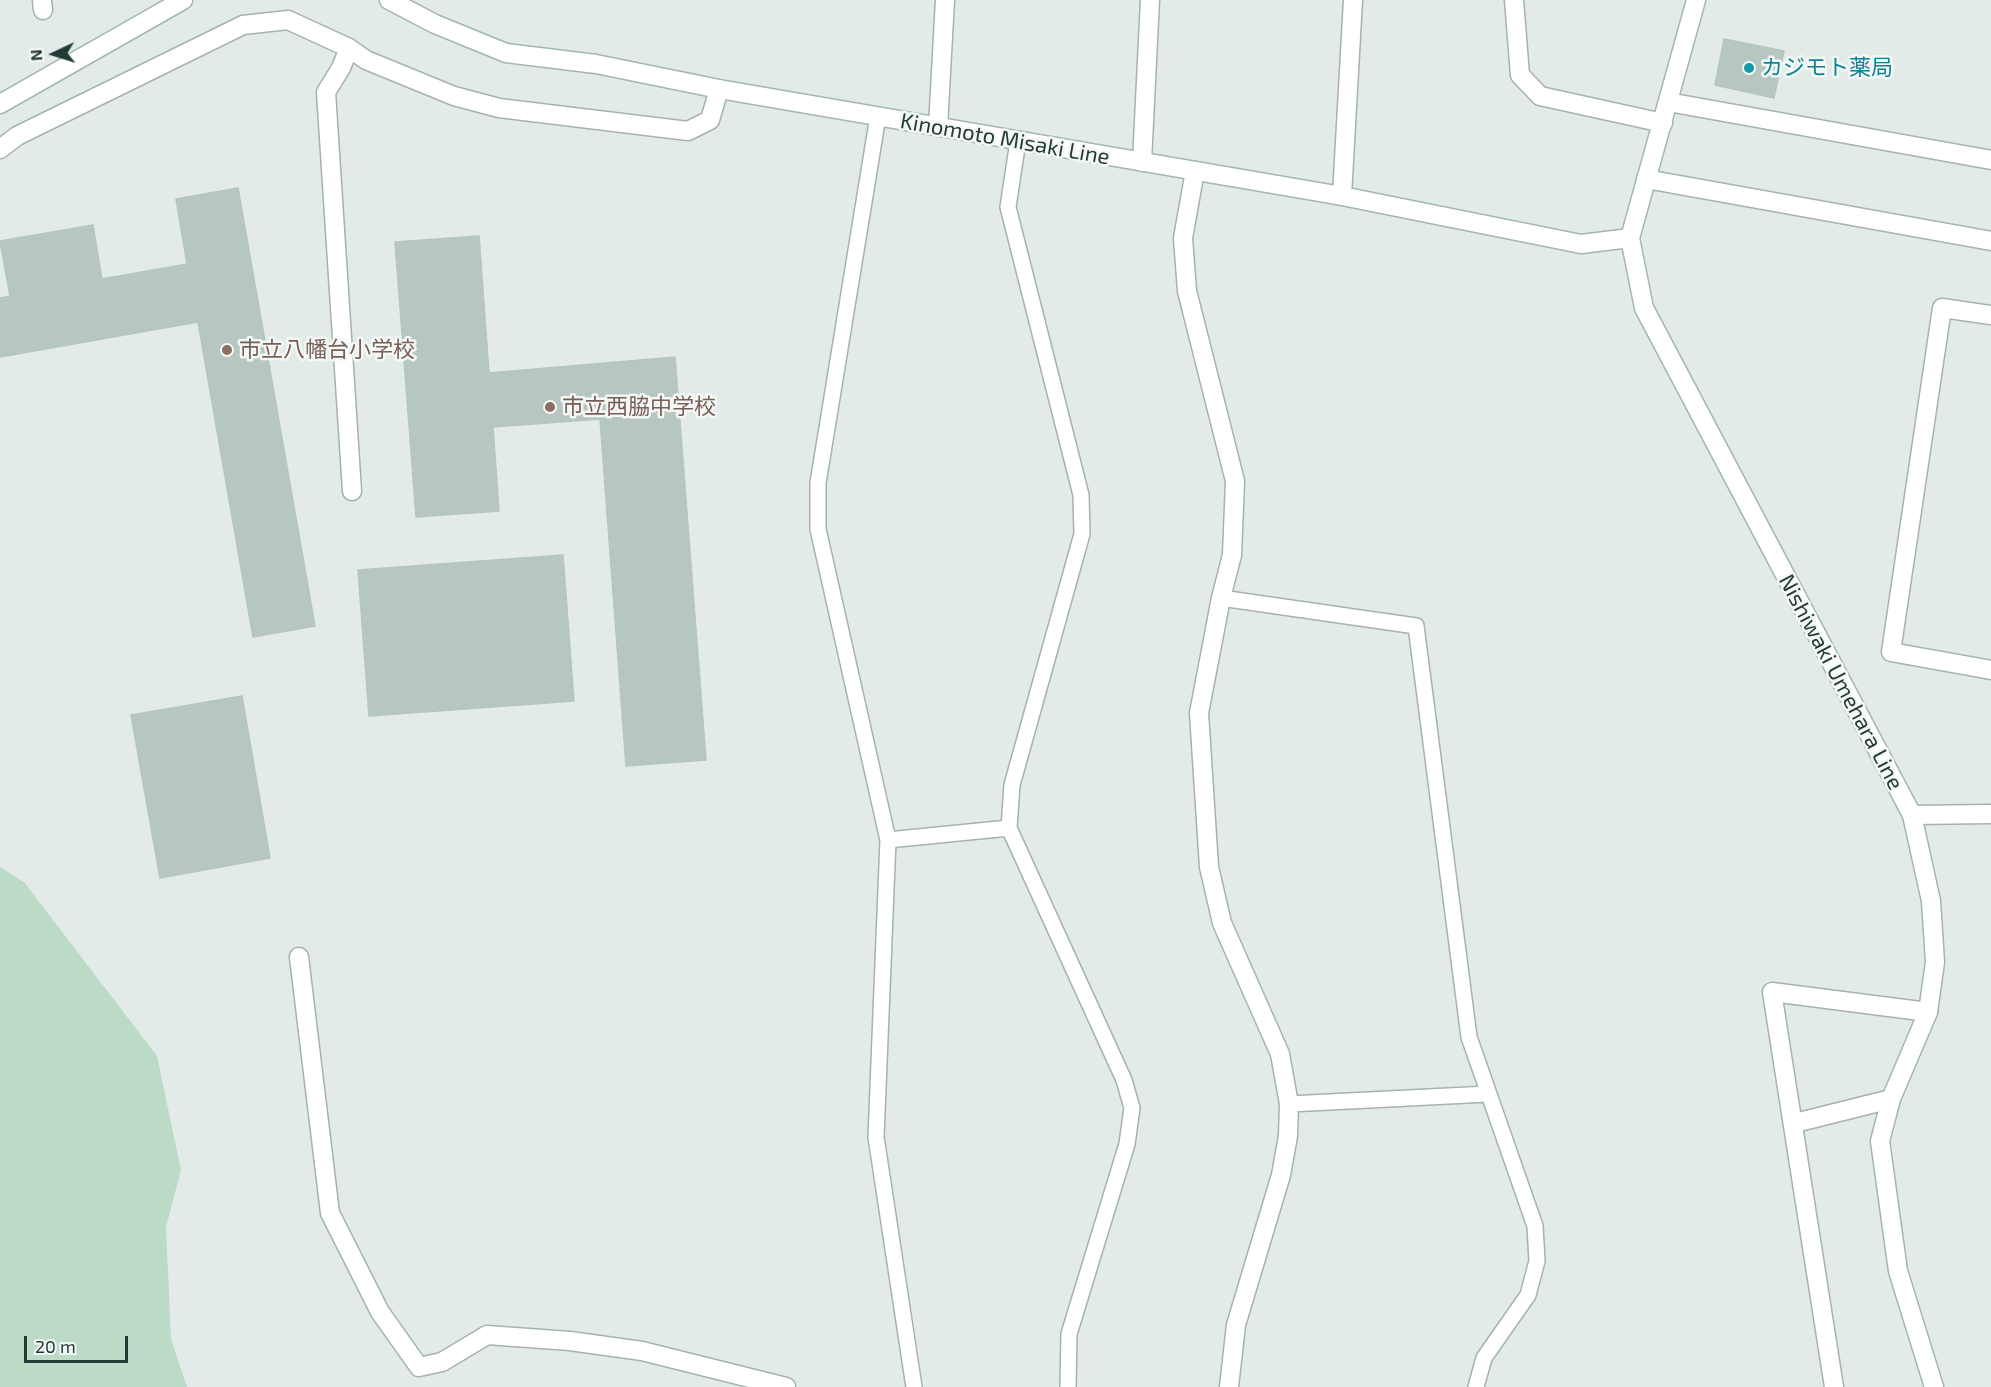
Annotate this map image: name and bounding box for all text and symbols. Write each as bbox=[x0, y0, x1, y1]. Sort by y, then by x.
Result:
north arrow bbox=[24, 24, 84, 84]
text: N bbox=[26, 49, 45, 62]
place label: カジモト薬局 bbox=[1761, 55, 1893, 81]
marker: カジモト薬局 bbox=[1742, 61, 1756, 75]
street label: Kinomoto Misaki Line bbox=[898, 108, 1112, 170]
place label: 市立八幡台小学校 bbox=[239, 337, 415, 363]
marker: 市立八幡台小学校 bbox=[220, 343, 234, 357]
place label: 市立西脇中学校 bbox=[562, 394, 716, 420]
marker: 市立西脇中学校 bbox=[543, 400, 557, 414]
street label: Nishiwaki Umehara Line bbox=[1773, 570, 1909, 794]
scale bar bbox=[27, 1324, 130, 1362]
text: 20 m bbox=[35, 1335, 76, 1357]

